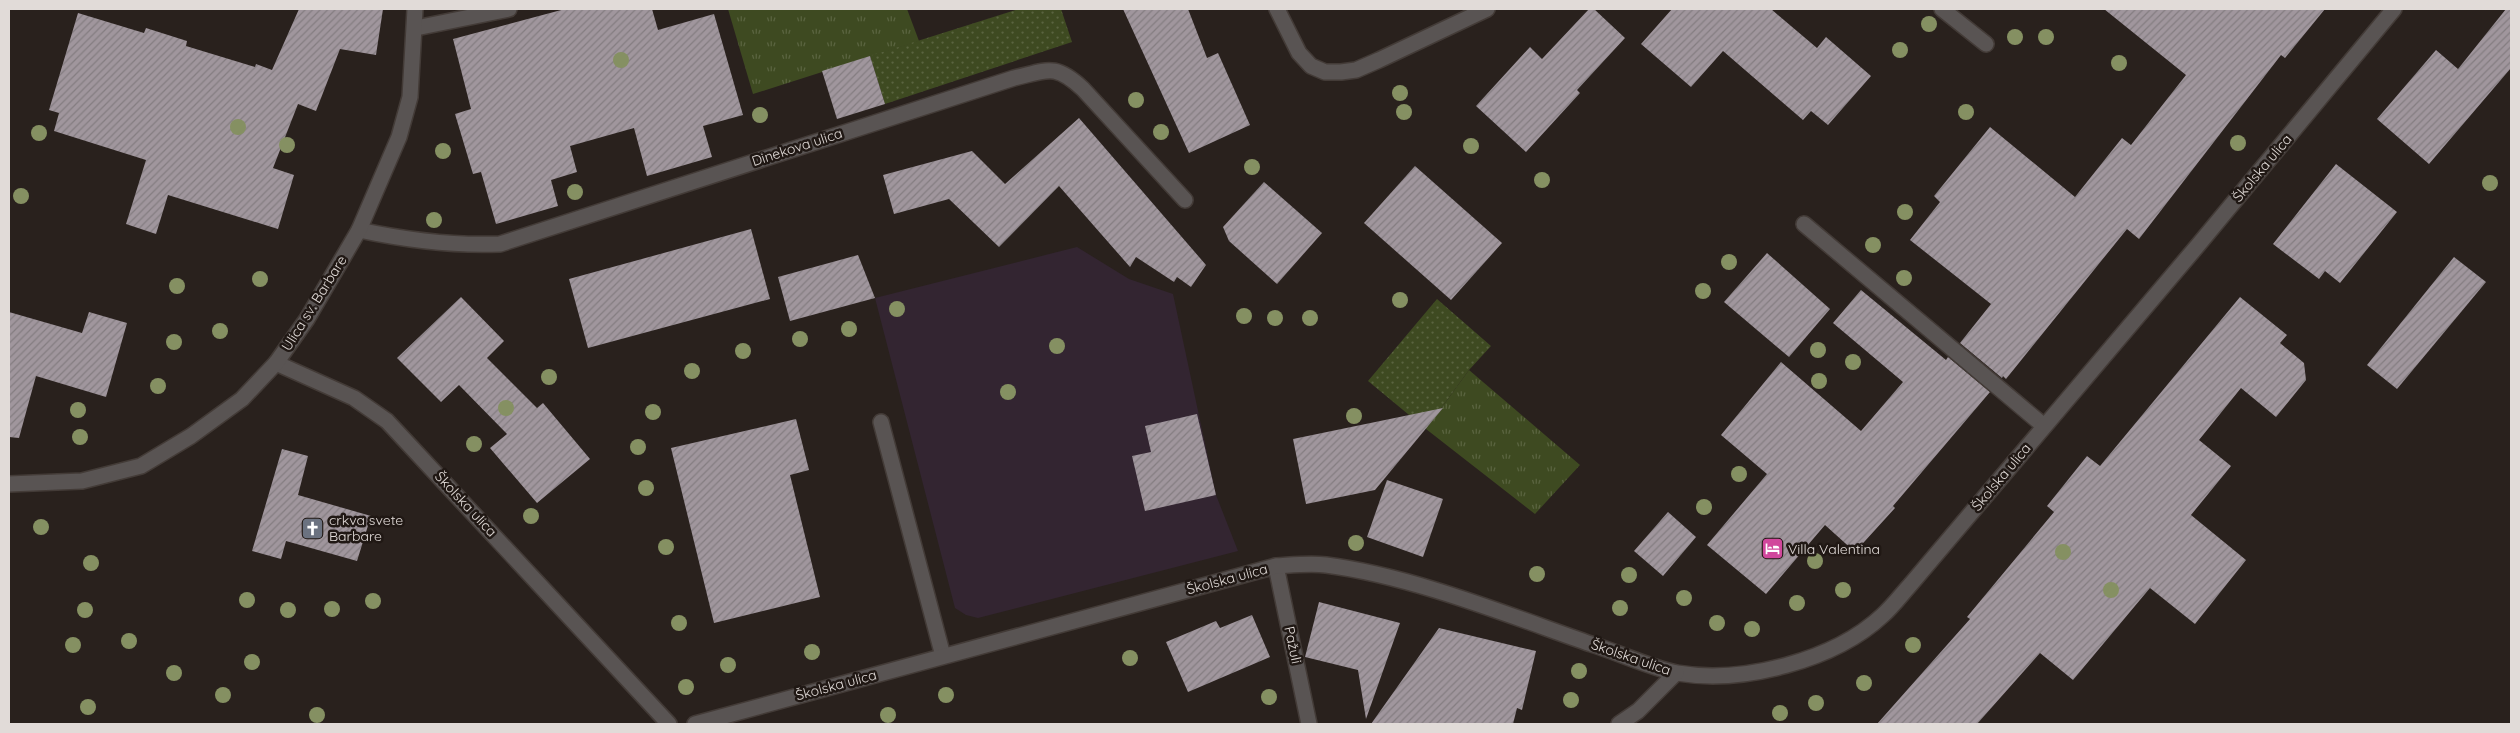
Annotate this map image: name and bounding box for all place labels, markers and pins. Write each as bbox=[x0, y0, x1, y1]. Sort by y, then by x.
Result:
place label: crkva svete Barbare bbox=[329, 511, 403, 545]
church icon: crkva svete Barbare bbox=[301, 516, 325, 540]
hotel icon: Villa Valentina bbox=[1760, 537, 1784, 561]
place label: Villa Valentina bbox=[1788, 540, 1880, 558]

